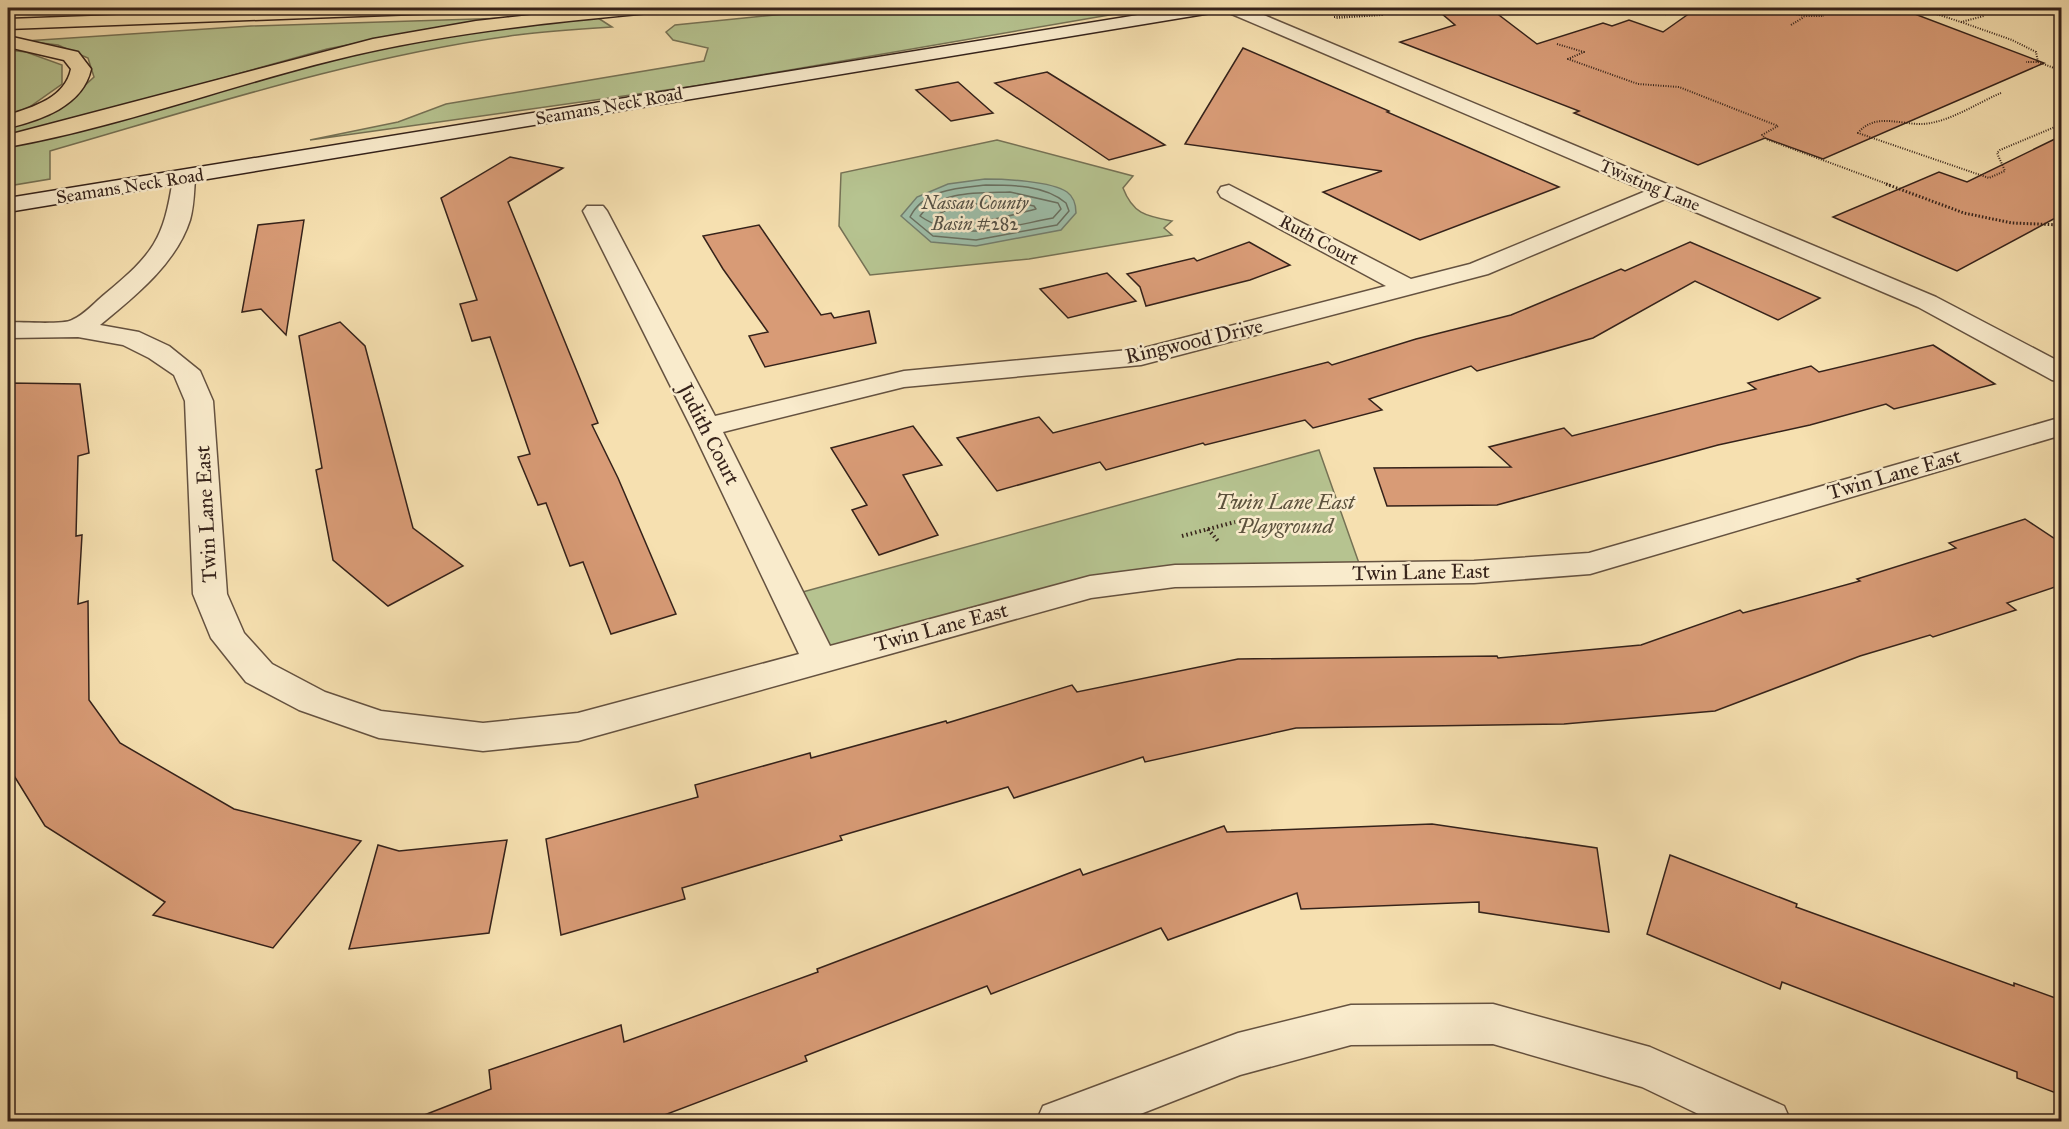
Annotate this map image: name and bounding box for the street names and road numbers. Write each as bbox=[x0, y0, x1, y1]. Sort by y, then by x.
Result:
street label: Seamans Neck Road bbox=[534, 82, 684, 130]
street label: Twisting Lane bbox=[1596, 154, 1703, 217]
street label: Seamans Neck Road bbox=[55, 163, 205, 209]
street label: Ruth Court bbox=[1276, 210, 1363, 270]
street label: Ringwood Drive bbox=[1123, 312, 1266, 369]
street label: Judith Court bbox=[671, 377, 746, 490]
street label: Twin Lane East bbox=[1824, 442, 1964, 505]
street label: Twin Lane East bbox=[189, 444, 223, 583]
street label: Twin Lane East bbox=[1352, 558, 1491, 586]
street label: Twin Lane East bbox=[871, 597, 1011, 657]

